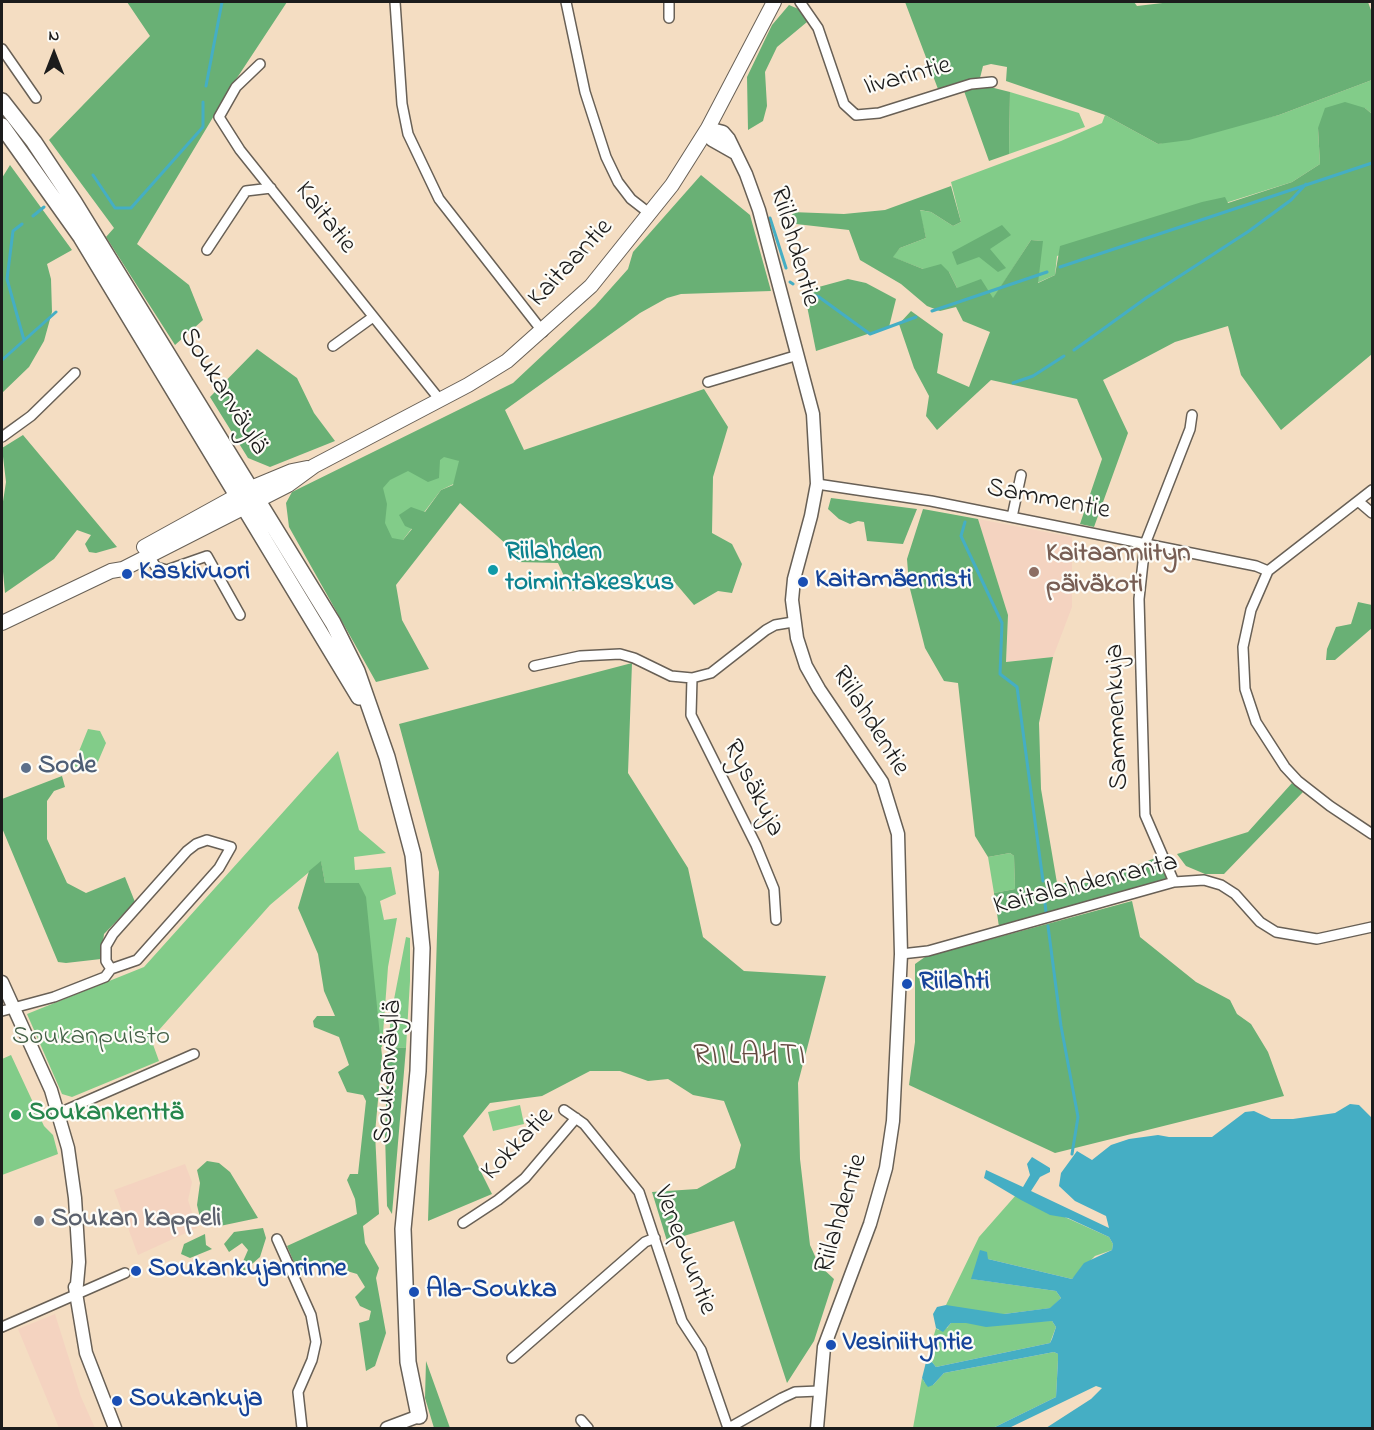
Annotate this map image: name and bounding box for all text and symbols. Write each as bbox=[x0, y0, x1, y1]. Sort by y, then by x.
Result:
north arrow bbox=[24, 24, 84, 84]
text: N bbox=[49, 24, 59, 48]
street label: Iivarintie bbox=[861, 51, 955, 105]
street label: Kaitatie bbox=[286, 177, 362, 261]
street label: Riilahdentie bbox=[760, 183, 826, 311]
street label: Kaitaantie bbox=[523, 213, 621, 315]
street label: Soukanväylä bbox=[170, 322, 274, 462]
street label: Sammentie bbox=[983, 473, 1113, 529]
place label: Riilahden toimintakeskus bbox=[505, 538, 674, 601]
place label: Kaitaanniityn päiväkoti bbox=[1046, 540, 1191, 603]
place label: Kaskivuori bbox=[139, 558, 250, 590]
marker: Riilahden toimintakeskus bbox=[486, 563, 500, 577]
marker: Kaitaanniityn päiväkoti bbox=[1027, 565, 1041, 579]
place label: Kaitamäenristi bbox=[815, 566, 972, 598]
marker: Kaskivuori bbox=[120, 567, 134, 581]
marker: Kaitamäenristi bbox=[796, 575, 810, 589]
street label: Sammenkuja bbox=[1100, 643, 1138, 791]
street label: Riilahdentie bbox=[823, 661, 915, 783]
street label: Rysäkuja bbox=[714, 735, 790, 843]
place label: Sode bbox=[38, 752, 97, 784]
marker: Sode bbox=[19, 761, 33, 775]
street label: Kaitalahdenranta bbox=[991, 847, 1181, 925]
place label: Riilahti bbox=[919, 968, 990, 1000]
marker: Riilahti bbox=[900, 977, 914, 991]
street label: Soukanväylä bbox=[369, 999, 411, 1145]
park label: Soukanpuisto bbox=[12, 1023, 170, 1055]
district label: RIILAHTI bbox=[693, 1040, 807, 1076]
place label: Soukankenttä bbox=[28, 1099, 183, 1131]
street label: Kokkatie bbox=[476, 1101, 562, 1189]
marker: Soukankenttä bbox=[9, 1108, 23, 1122]
street label: Riilahdentie bbox=[809, 1150, 877, 1278]
street label: Venepuuntie bbox=[644, 1182, 722, 1320]
place label: Soukan kappeli bbox=[51, 1205, 221, 1237]
marker: Soukan kappeli bbox=[32, 1214, 46, 1228]
place label: Soukankujanrinne bbox=[148, 1255, 347, 1287]
marker: Soukankujanrinne bbox=[129, 1264, 143, 1278]
place label: Ala-Soukka bbox=[426, 1276, 557, 1308]
marker: Ala-Soukka bbox=[407, 1285, 421, 1299]
place label: Vesiniityntie bbox=[843, 1329, 973, 1361]
marker: Vesiniityntie bbox=[824, 1338, 838, 1352]
place label: Soukankuja bbox=[129, 1385, 263, 1417]
marker: Soukankuja bbox=[110, 1394, 124, 1408]

